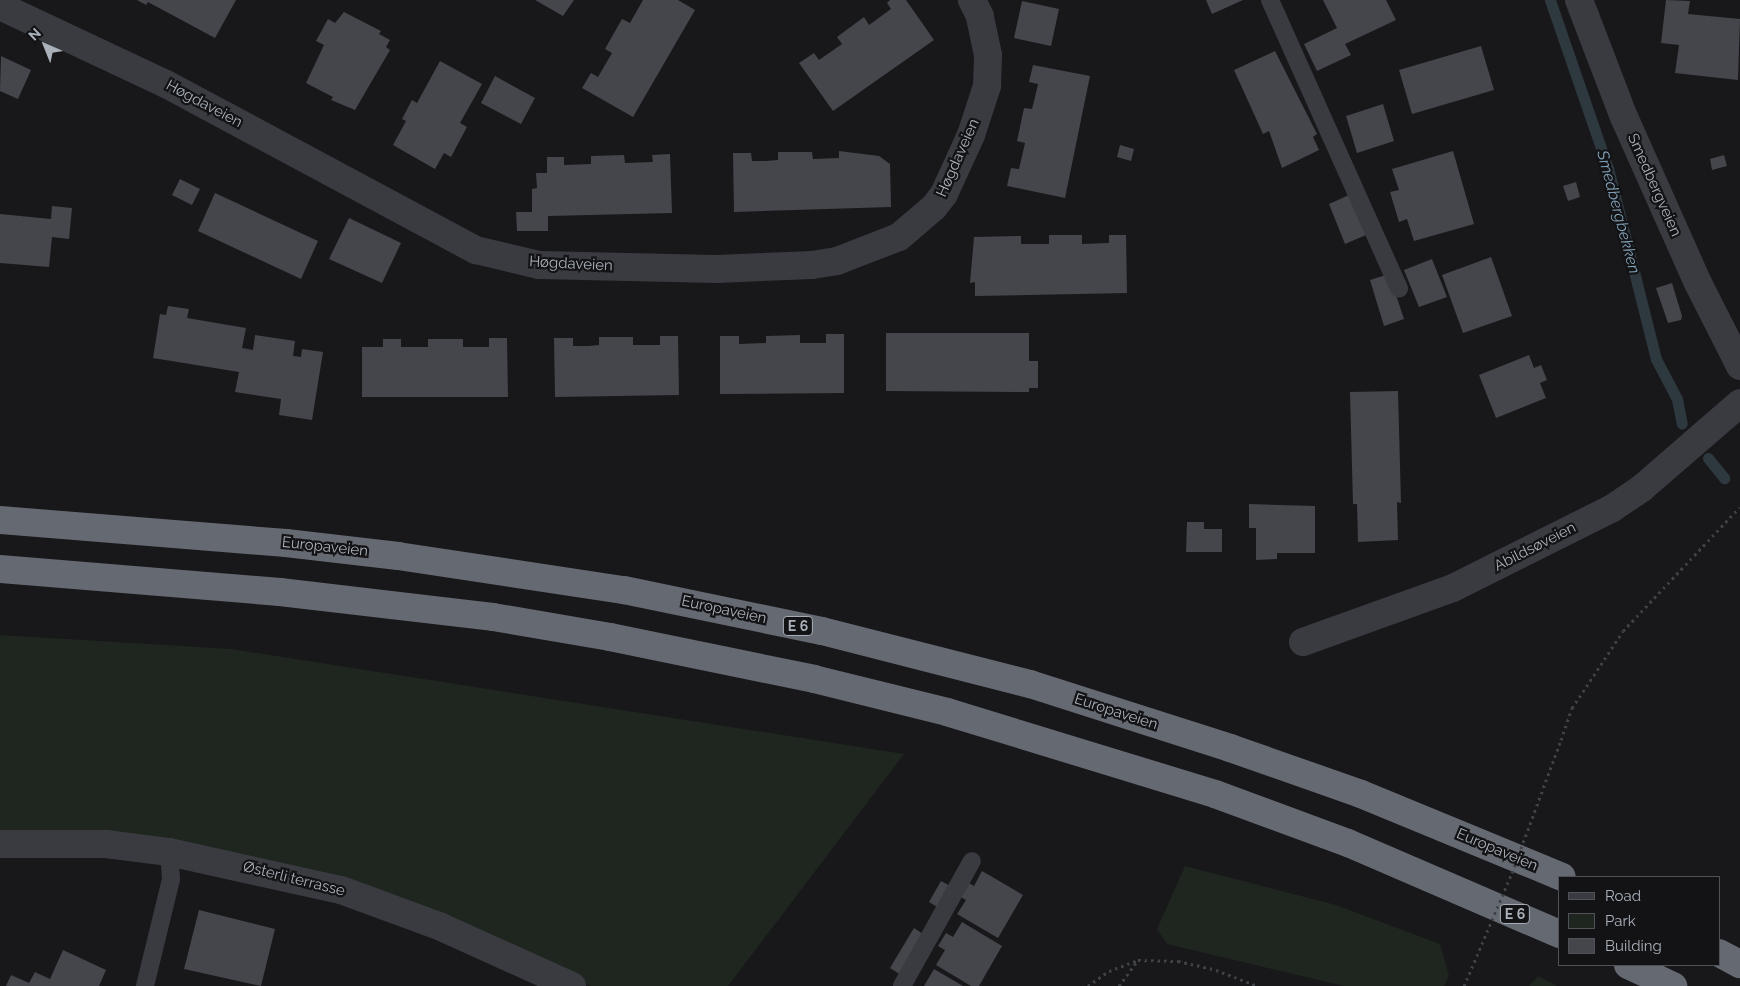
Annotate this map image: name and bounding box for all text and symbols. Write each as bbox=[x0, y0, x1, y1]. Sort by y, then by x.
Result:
north arrow bbox=[20, 20, 70, 70]
text: N bbox=[25, 25, 44, 44]
street label: Høgdaveien bbox=[163, 76, 245, 132]
street label: Høgdaveien bbox=[933, 116, 983, 200]
street label: Smedbergveien bbox=[1623, 131, 1685, 239]
water label: Smedbergbekken bbox=[1592, 148, 1644, 276]
street label: Høgdaveien bbox=[529, 253, 613, 275]
street label: Abildsøveien bbox=[1491, 519, 1579, 575]
street label: Europaveien bbox=[281, 534, 369, 560]
street label: Europaveien bbox=[680, 592, 768, 628]
road number: E 6 bbox=[782, 614, 814, 638]
street label: Europaveien bbox=[1072, 690, 1160, 734]
street label: Europaveien bbox=[1454, 825, 1540, 875]
street label: Østerli terrasse bbox=[241, 858, 347, 900]
legend bbox=[1558, 876, 1720, 966]
text: Road bbox=[1605, 887, 1641, 905]
road number: E 6 bbox=[1499, 902, 1531, 926]
text: Park bbox=[1605, 912, 1636, 930]
text: Building bbox=[1605, 937, 1662, 955]

